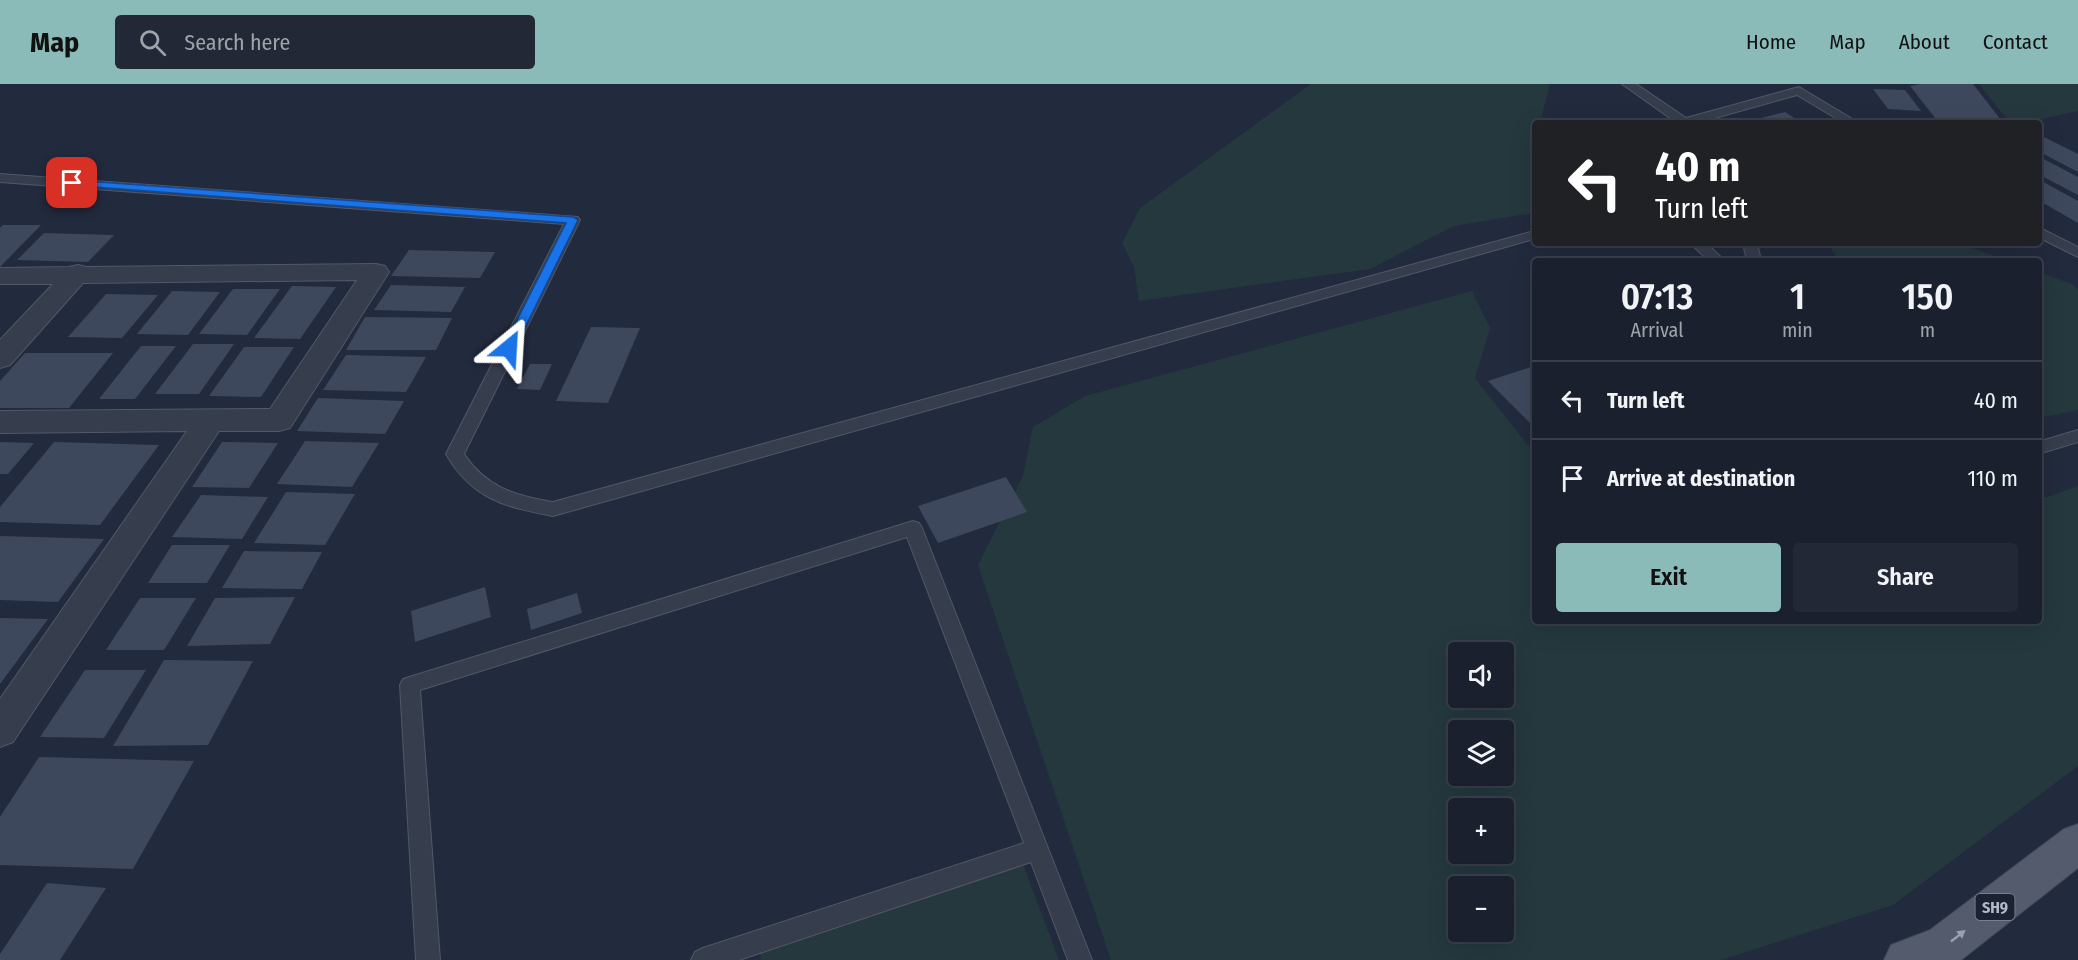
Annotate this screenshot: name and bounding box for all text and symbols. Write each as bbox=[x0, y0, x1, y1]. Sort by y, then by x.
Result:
search box bbox=[115, 15, 535, 69]
text: Map bbox=[30, 26, 79, 59]
icon: search bbox=[136, 26, 169, 59]
text: Search here bbox=[184, 29, 290, 56]
text: Home bbox=[1746, 29, 1796, 55]
text: Map bbox=[1829, 29, 1866, 55]
text: About bbox=[1899, 29, 1950, 55]
text: Contact bbox=[1983, 29, 2048, 55]
text: 40 m bbox=[1655, 142, 1740, 192]
icon: left bbox=[1556, 144, 1634, 222]
pin bbox=[46, 157, 97, 208]
icon: arrive bbox=[55, 166, 88, 199]
text: Turn left bbox=[1655, 193, 1748, 225]
text: 07:13 bbox=[1621, 275, 1693, 319]
text: 1 bbox=[1790, 275, 1805, 319]
text: 150 bbox=[1902, 275, 1953, 319]
position arrow bbox=[477, 316, 541, 380]
text: Arrival bbox=[1630, 318, 1683, 342]
text: min bbox=[1782, 318, 1813, 342]
text: m bbox=[1920, 318, 1935, 342]
icon: left bbox=[1556, 384, 1589, 417]
text: Turn left bbox=[1607, 387, 1685, 414]
text: 40 m bbox=[1974, 387, 2018, 414]
icon: arrive bbox=[1556, 462, 1589, 495]
text: Arrive at destination bbox=[1607, 465, 1795, 492]
text: 110 m bbox=[1968, 465, 2018, 492]
button: Exit bbox=[1556, 543, 1781, 612]
button: Share bbox=[1793, 543, 2018, 612]
map controls bbox=[1448, 642, 1514, 942]
button: sound bbox=[1448, 642, 1514, 708]
button: layers bbox=[1448, 720, 1514, 786]
button: + bbox=[1448, 798, 1514, 864]
button: − bbox=[1448, 876, 1514, 942]
road number: SH9 bbox=[1976, 894, 2014, 920]
one-way arrow bbox=[1951, 930, 1966, 942]

